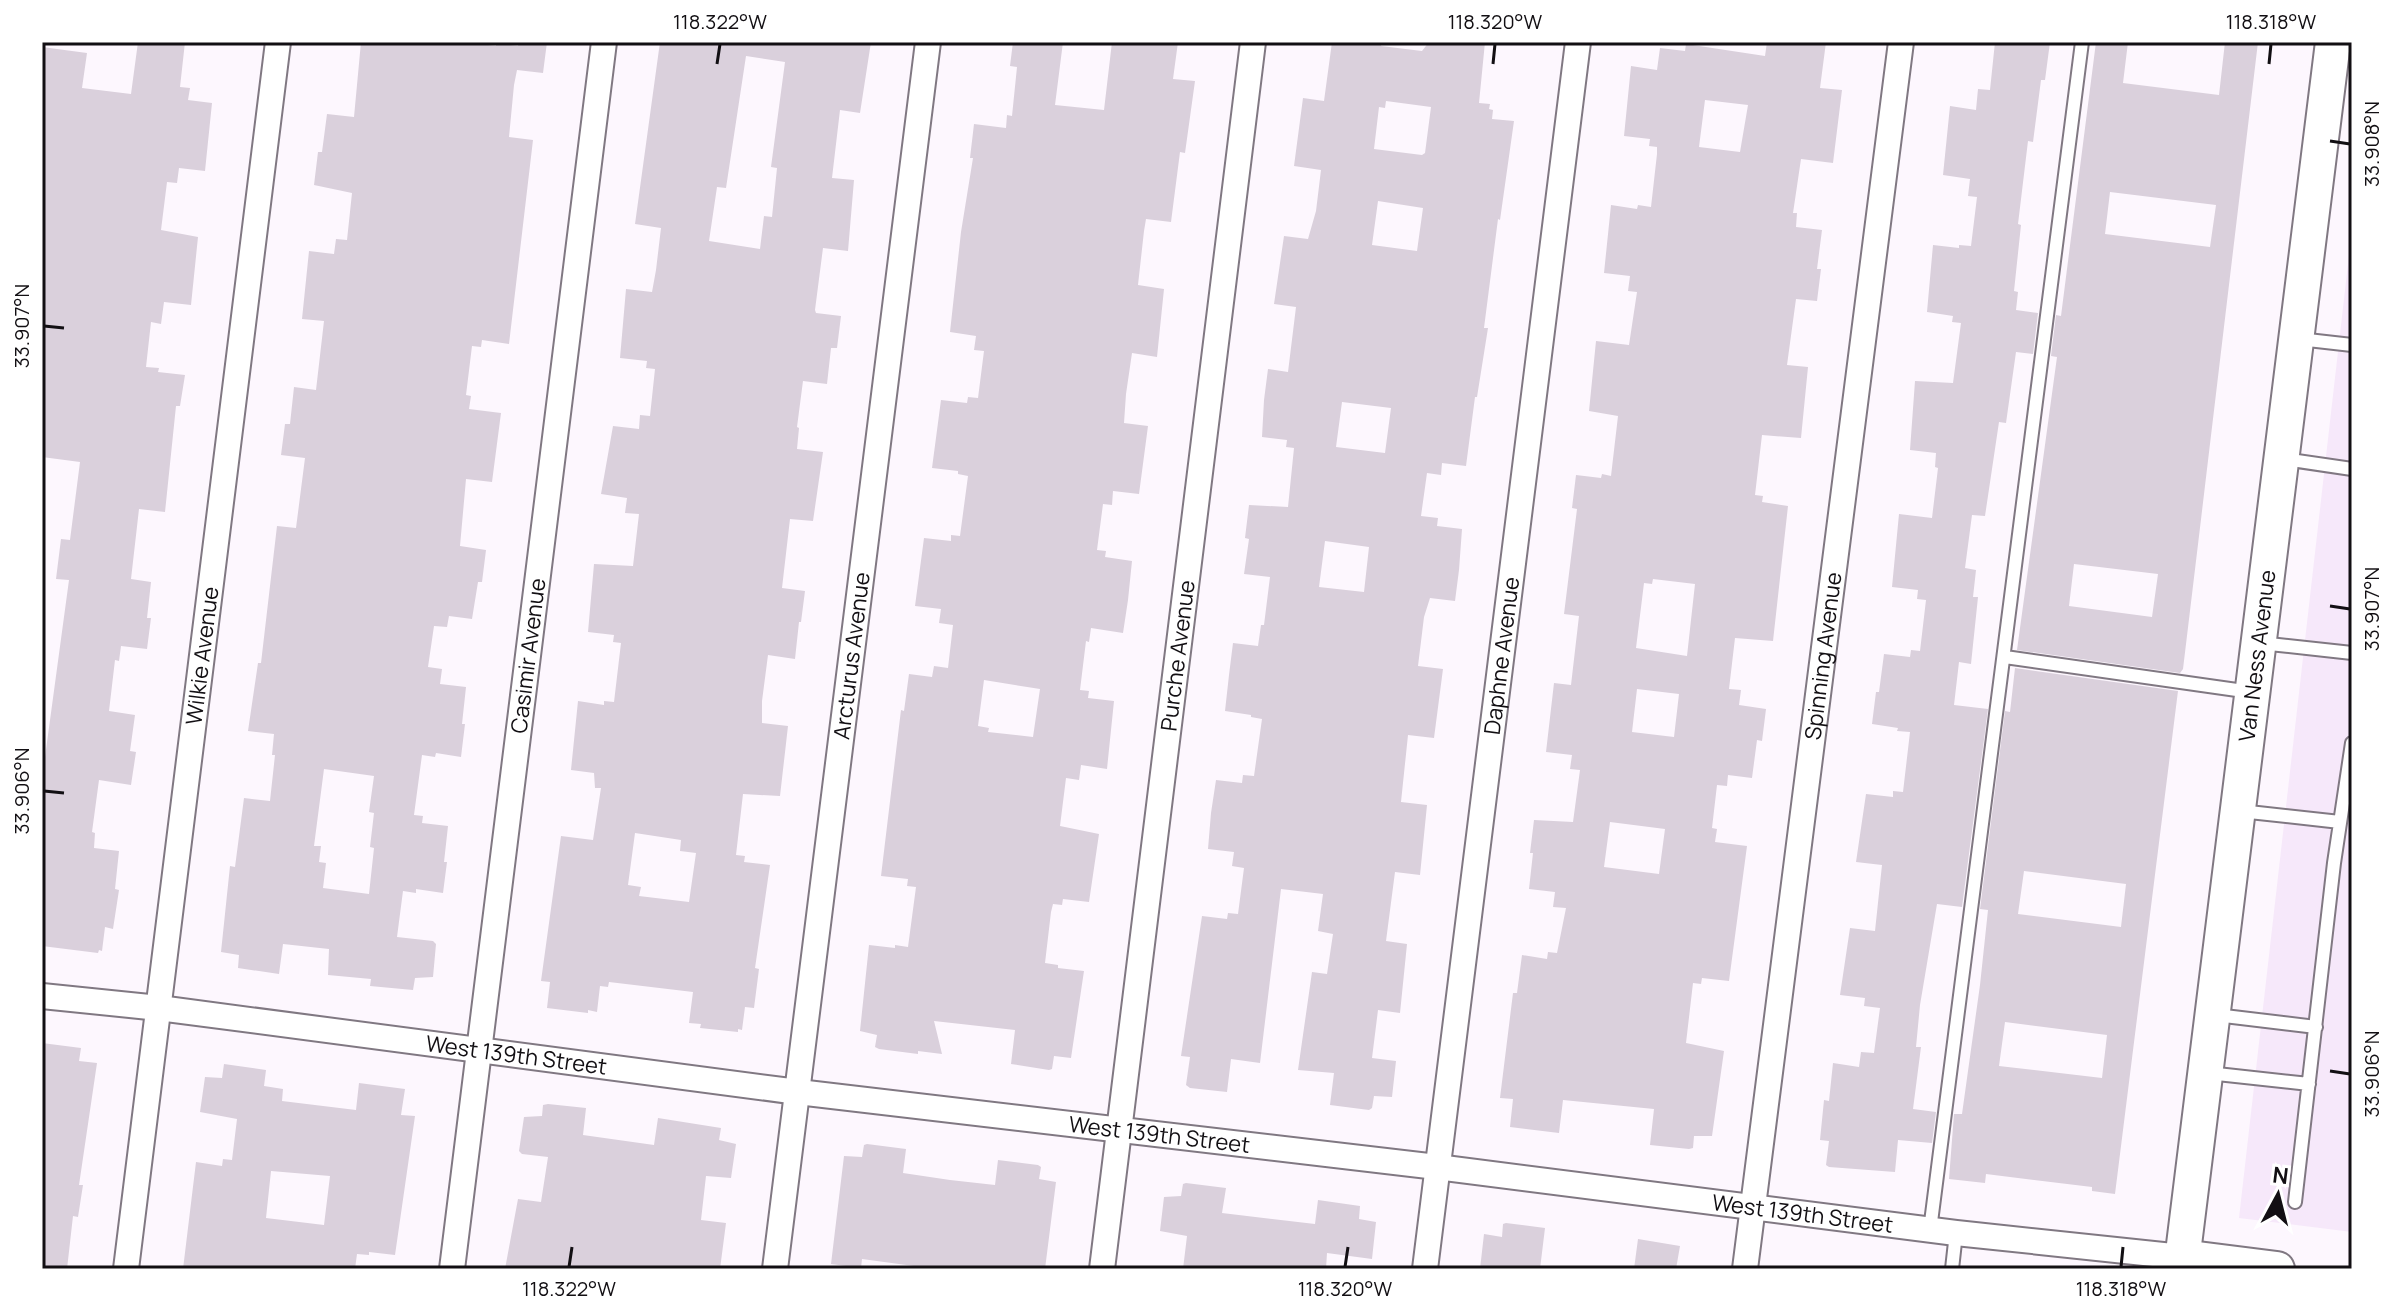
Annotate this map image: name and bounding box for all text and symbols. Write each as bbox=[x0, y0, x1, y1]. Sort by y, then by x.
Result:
text: 118.322°W bbox=[673, 8, 767, 35]
text: 118.320°W bbox=[1448, 8, 1543, 35]
text: 118.318°W bbox=[2226, 8, 2317, 35]
text: 33.908°N bbox=[2358, 101, 2385, 187]
text: 33.907°N bbox=[8, 284, 35, 368]
text: 33.907°N bbox=[2358, 567, 2385, 651]
street label: Van Ness Avenue bbox=[2231, 568, 2283, 743]
street label: Arcturus Avenue bbox=[826, 570, 877, 741]
street label: Spinning Avenue bbox=[1797, 570, 1848, 742]
street label: Daphne Avenue bbox=[1477, 575, 1526, 736]
street label: Casimir Avenue bbox=[503, 576, 552, 735]
street label: Purche Avenue bbox=[1153, 578, 1202, 733]
street label: Wilkie Avenue bbox=[179, 585, 225, 727]
text: 33.906°N bbox=[8, 748, 35, 834]
street label: West 139th Street bbox=[424, 1028, 609, 1082]
text: 33.906°N bbox=[2358, 1031, 2385, 1117]
street label: West 139th Street bbox=[1067, 1109, 1252, 1160]
north arrow bbox=[2238, 1155, 2318, 1235]
text: N bbox=[2271, 1159, 2290, 1191]
street label: West 139th Street bbox=[1710, 1187, 1895, 1240]
text: 118.322°W bbox=[522, 1275, 616, 1302]
text: 118.320°W bbox=[1298, 1275, 1393, 1302]
text: 118.318°W bbox=[2076, 1275, 2167, 1302]

